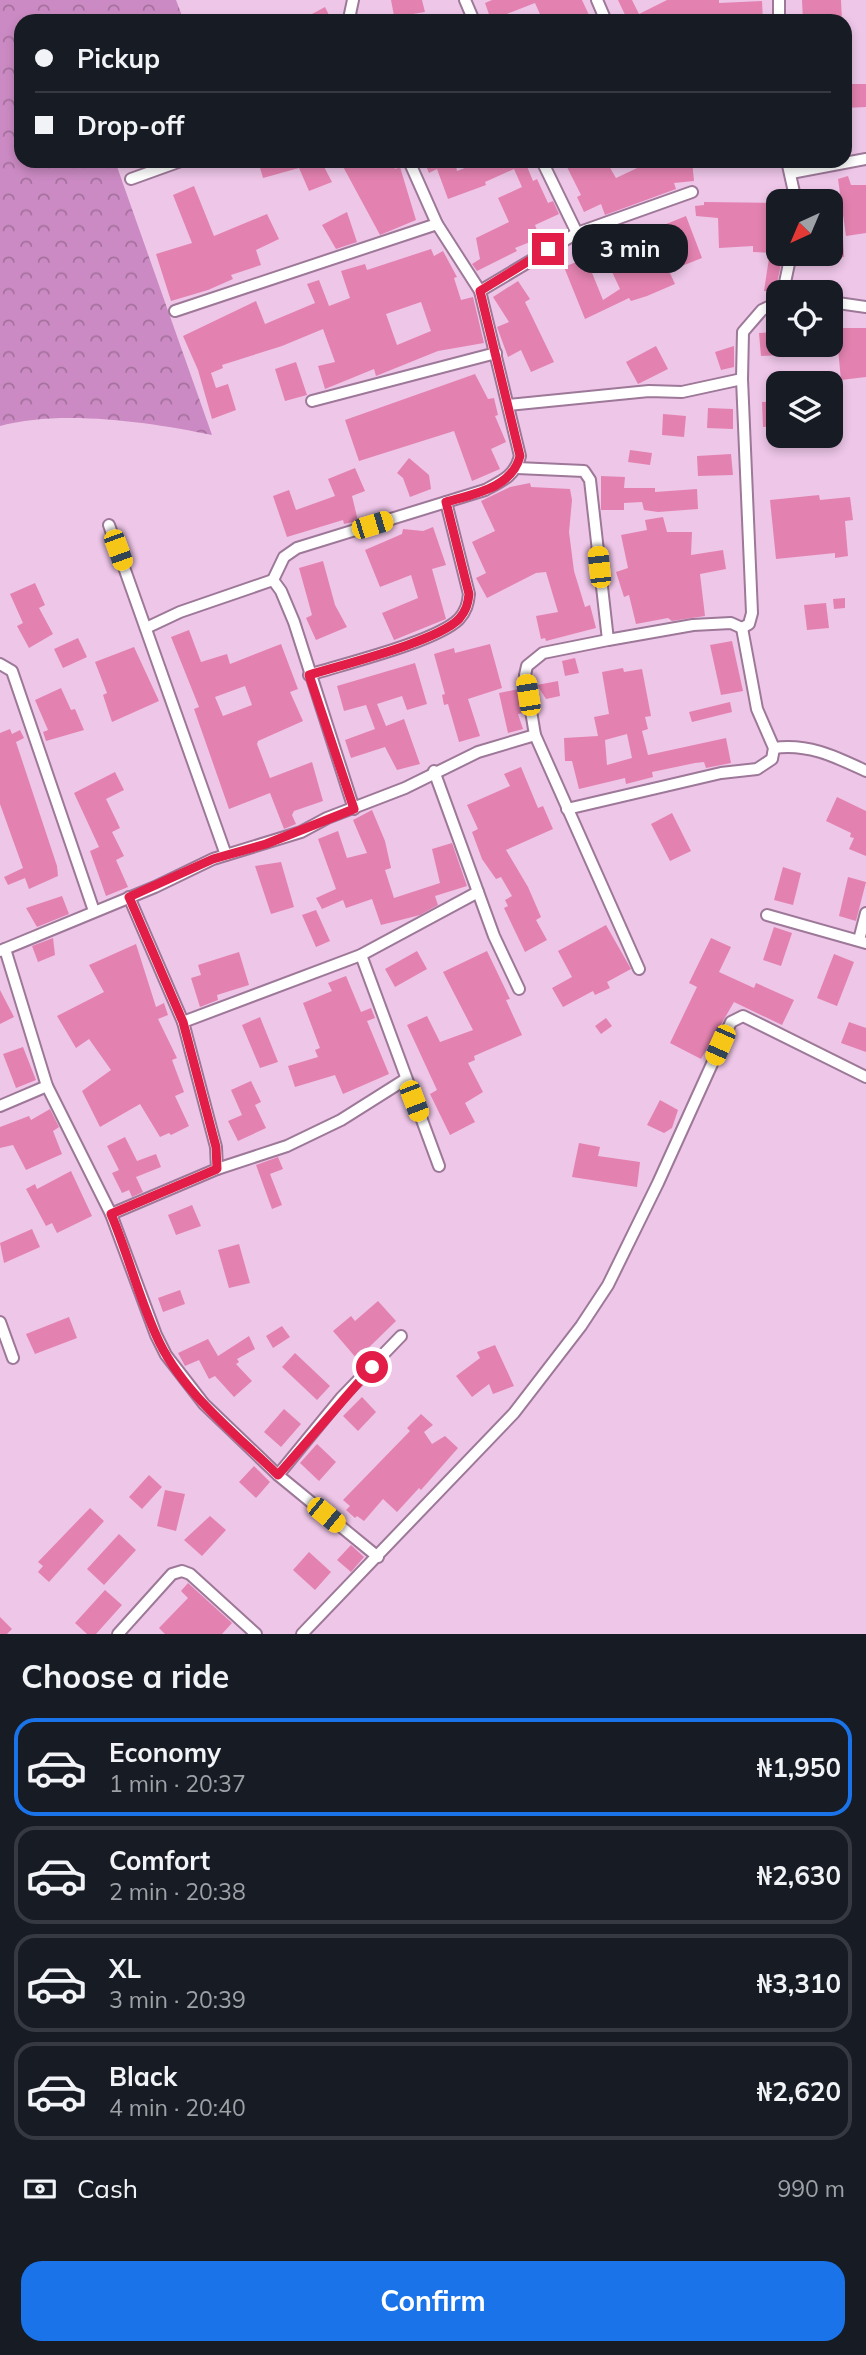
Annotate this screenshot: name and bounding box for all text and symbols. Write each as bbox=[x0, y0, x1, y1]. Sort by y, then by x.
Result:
text: Pickup bbox=[77, 42, 160, 75]
text: Drop-off bbox=[77, 109, 184, 142]
north arrow bbox=[766, 189, 844, 266]
map controls bbox=[766, 189, 843, 448]
callout: 3 min bbox=[572, 224, 688, 274]
route end bbox=[532, 233, 564, 265]
text: 3 min bbox=[600, 234, 660, 263]
button: locate bbox=[766, 280, 843, 357]
button: layers bbox=[766, 371, 843, 448]
car bbox=[349, 509, 396, 541]
car bbox=[101, 527, 136, 573]
car bbox=[587, 545, 612, 589]
car bbox=[515, 673, 542, 717]
car bbox=[702, 1022, 739, 1068]
car bbox=[397, 1078, 432, 1124]
route start bbox=[356, 1351, 388, 1383]
car bbox=[304, 1494, 349, 1536]
text: Choose a ride bbox=[21, 1656, 229, 1696]
icon: car bbox=[25, 1736, 88, 1799]
text: Economy bbox=[109, 1736, 221, 1769]
text: ₦1,950 bbox=[757, 1751, 841, 1784]
text: 1 min · 20:37 bbox=[109, 1769, 246, 1798]
icon: car bbox=[25, 1844, 88, 1907]
text: Comfort bbox=[109, 1844, 210, 1877]
text: ₦2,630 bbox=[757, 1859, 841, 1892]
text: 2 min · 20:38 bbox=[109, 1877, 246, 1906]
icon: car bbox=[25, 1952, 88, 2015]
text: XL bbox=[109, 1952, 141, 1985]
text: ₦3,310 bbox=[757, 1967, 841, 2000]
text: 3 min · 20:39 bbox=[109, 1985, 246, 2014]
icon: car bbox=[25, 2060, 88, 2123]
text: Black bbox=[109, 2060, 177, 2093]
text: ₦2,620 bbox=[757, 2075, 841, 2108]
text: 4 min · 20:40 bbox=[109, 2093, 246, 2122]
icon: cash bbox=[21, 2170, 59, 2208]
text: Cash bbox=[77, 2172, 138, 2205]
text: 990 m bbox=[777, 2174, 845, 2203]
button: Confirm bbox=[21, 2261, 845, 2341]

